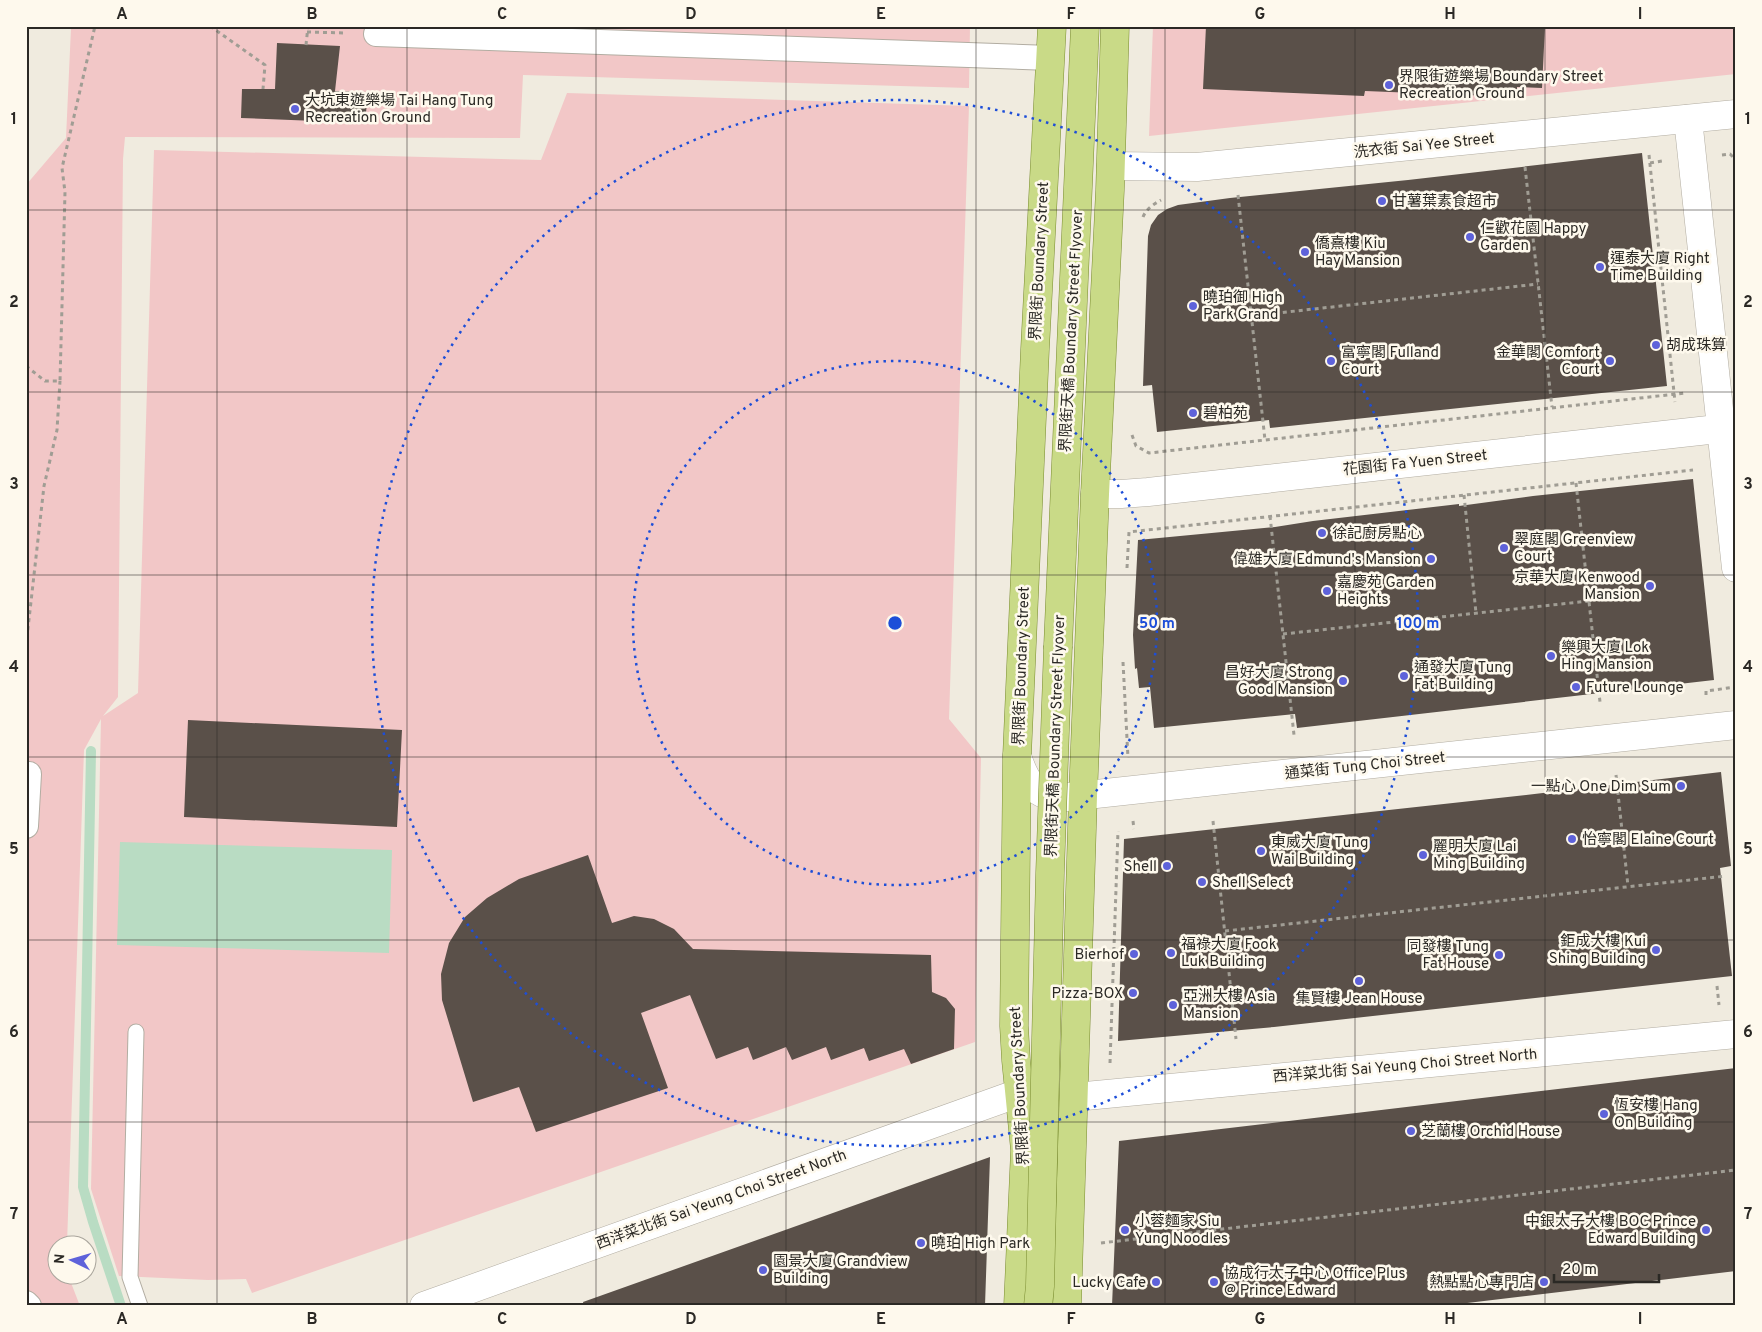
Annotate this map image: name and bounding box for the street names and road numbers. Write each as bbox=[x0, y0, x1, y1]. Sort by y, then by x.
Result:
street label: 洗衣街 Sai Yee Street bbox=[1353, 130, 1496, 163]
street label: 界限街 Boundary Street bbox=[1027, 181, 1054, 341]
street label: 界限街天橋 Boundary Street Flyover bbox=[1057, 209, 1088, 453]
street label: 花園街 Fa Yuen Street bbox=[1342, 446, 1488, 481]
street label: 界限街 Boundary Street bbox=[1010, 586, 1035, 746]
street label: 界限街天橋 Boundary Street Flyover bbox=[1043, 614, 1070, 858]
street label: 通菜街 Tung Choi Street bbox=[1284, 749, 1446, 784]
street label: 界限街 Boundary Street bbox=[1007, 1006, 1034, 1166]
street label: 西洋菜北街 Sai Yeung Choi Street North bbox=[1272, 1044, 1538, 1088]
street label: 西洋菜北街 Sai Yeung Choi Street North bbox=[593, 1145, 849, 1255]

